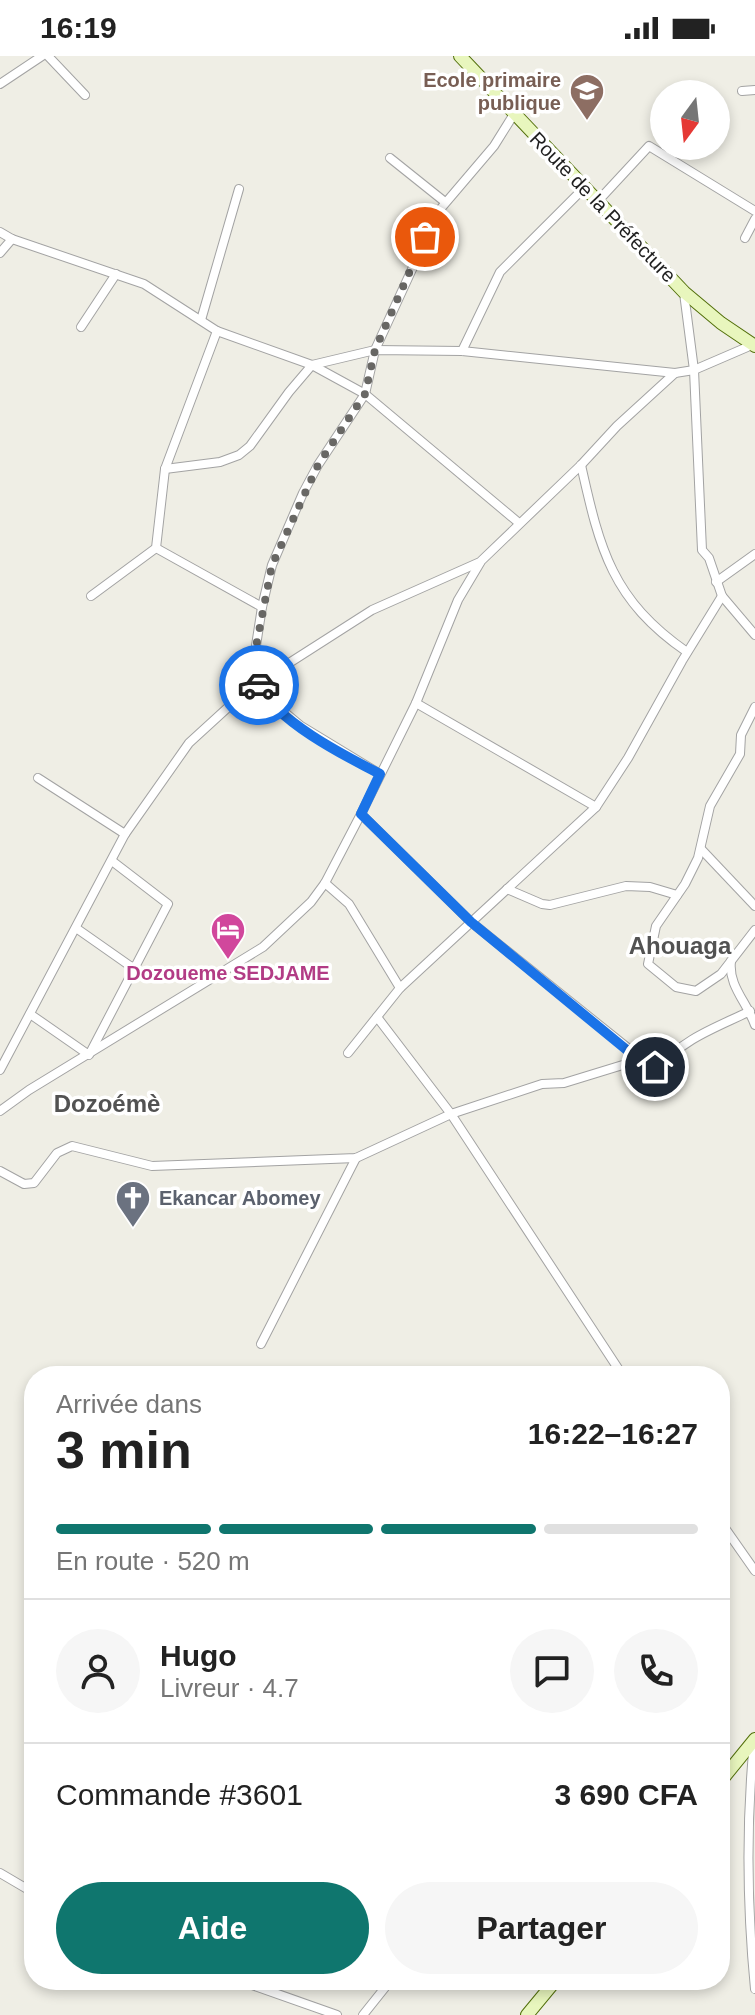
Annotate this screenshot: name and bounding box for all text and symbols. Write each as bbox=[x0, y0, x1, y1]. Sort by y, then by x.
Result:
text: 16:19 bbox=[40, 11, 117, 44]
place label: Ecole primaire publique bbox=[423, 69, 561, 114]
school or university icon: Ecole primaire publique bbox=[568, 72, 606, 122]
north arrow bbox=[650, 80, 730, 160]
map controls bbox=[650, 80, 730, 160]
street label: Route de la Préfecture bbox=[526, 127, 680, 287]
pin bbox=[391, 203, 459, 271]
icon: bag bbox=[403, 215, 447, 259]
courier bbox=[219, 645, 299, 725]
icon: car bbox=[237, 663, 281, 707]
hotel icon: Dozoueme SEDJAME bbox=[209, 911, 247, 961]
district label: Ahouaga bbox=[629, 932, 732, 959]
place label: Dozoueme SEDJAME bbox=[126, 962, 330, 984]
pin bbox=[621, 1033, 689, 1101]
icon: home bbox=[633, 1045, 677, 1089]
district label: Dozoémè bbox=[54, 1090, 160, 1117]
church icon: Ekancar Abomey bbox=[114, 1179, 152, 1229]
place label: Ekancar Abomey bbox=[159, 1187, 321, 1209]
text: Arrivée dans bbox=[56, 1389, 202, 1419]
text: 16:22–16:27 bbox=[528, 1417, 698, 1450]
text: 3 min bbox=[56, 1421, 192, 1479]
text: En route · 520 m bbox=[56, 1546, 250, 1576]
button: person bbox=[56, 1629, 140, 1713]
button: chat bbox=[510, 1629, 594, 1713]
button: phone bbox=[614, 1629, 698, 1713]
text: Hugo bbox=[160, 1639, 237, 1672]
text: Livreur · 4.7 bbox=[160, 1673, 299, 1703]
text: Commande #3601 bbox=[56, 1778, 303, 1811]
text: 3 690 CFA bbox=[555, 1778, 698, 1811]
button: Aide bbox=[56, 1882, 369, 1974]
button: Partager bbox=[385, 1882, 698, 1974]

